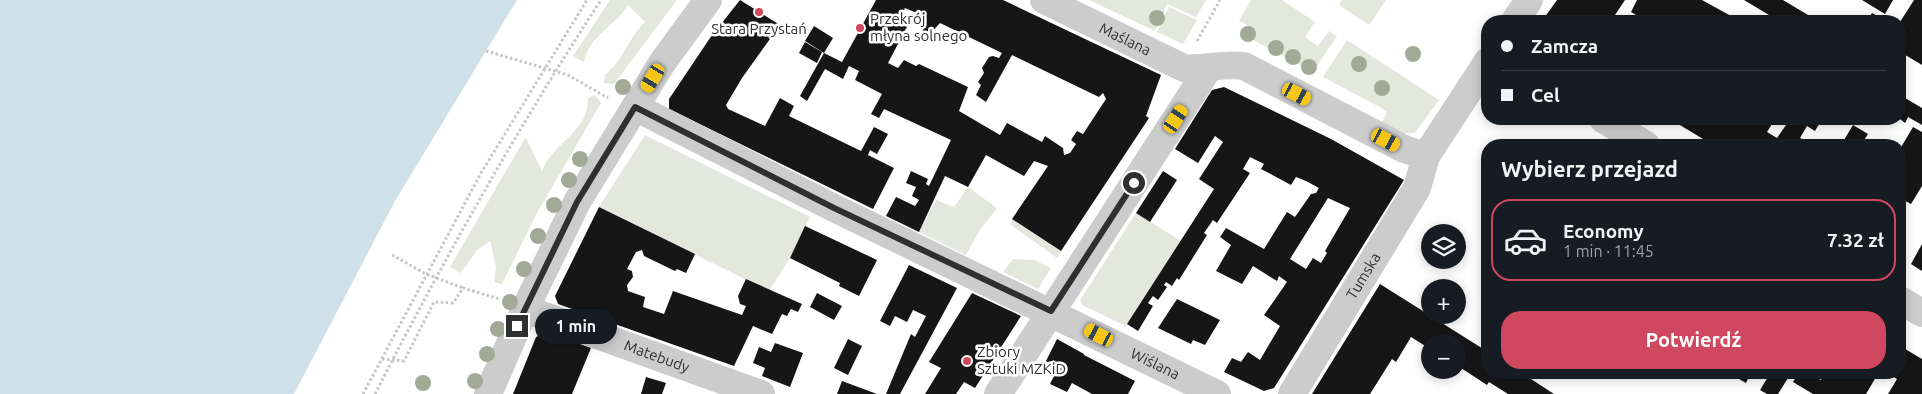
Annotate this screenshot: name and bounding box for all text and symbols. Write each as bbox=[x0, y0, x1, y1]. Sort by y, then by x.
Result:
marker: Stara Przystań bbox=[753, 6, 765, 18]
place label: Przekrój młyna solnego bbox=[870, 10, 967, 44]
street label: Maślana bbox=[1097, 19, 1154, 59]
place label: Stara Przystań bbox=[711, 20, 807, 37]
marker: Przekrój młyna solnego bbox=[854, 22, 866, 34]
text: Zamcza bbox=[1531, 35, 1598, 57]
car bbox=[638, 61, 667, 95]
car bbox=[1280, 80, 1313, 108]
text: Cel bbox=[1531, 84, 1560, 106]
car bbox=[1161, 102, 1190, 136]
car bbox=[1369, 126, 1402, 154]
text: Wybierz przejazd bbox=[1501, 156, 1678, 181]
route start bbox=[1123, 172, 1145, 194]
icon: car bbox=[1503, 218, 1548, 263]
text: Economy bbox=[1563, 220, 1644, 242]
map controls bbox=[1421, 224, 1466, 379]
button: layers bbox=[1421, 224, 1466, 269]
text: 7.32 zł bbox=[1827, 229, 1884, 251]
text: 1 min · 11:45 bbox=[1563, 242, 1654, 260]
street label: Tumska bbox=[1343, 249, 1384, 302]
button: + bbox=[1421, 279, 1466, 324]
callout: 1 min bbox=[534, 308, 617, 344]
button: Potwierdź bbox=[1501, 311, 1886, 369]
route end bbox=[506, 315, 528, 337]
text: 1 min bbox=[556, 317, 596, 335]
car bbox=[1082, 322, 1115, 348]
button: − bbox=[1421, 334, 1466, 379]
street label: Matebudy bbox=[622, 336, 692, 376]
place label: Zbiory Sztuki MZKiD bbox=[977, 343, 1066, 377]
street label: Wiślana bbox=[1128, 344, 1182, 383]
marker: Zbiory Sztuki MZKiD bbox=[961, 355, 973, 367]

